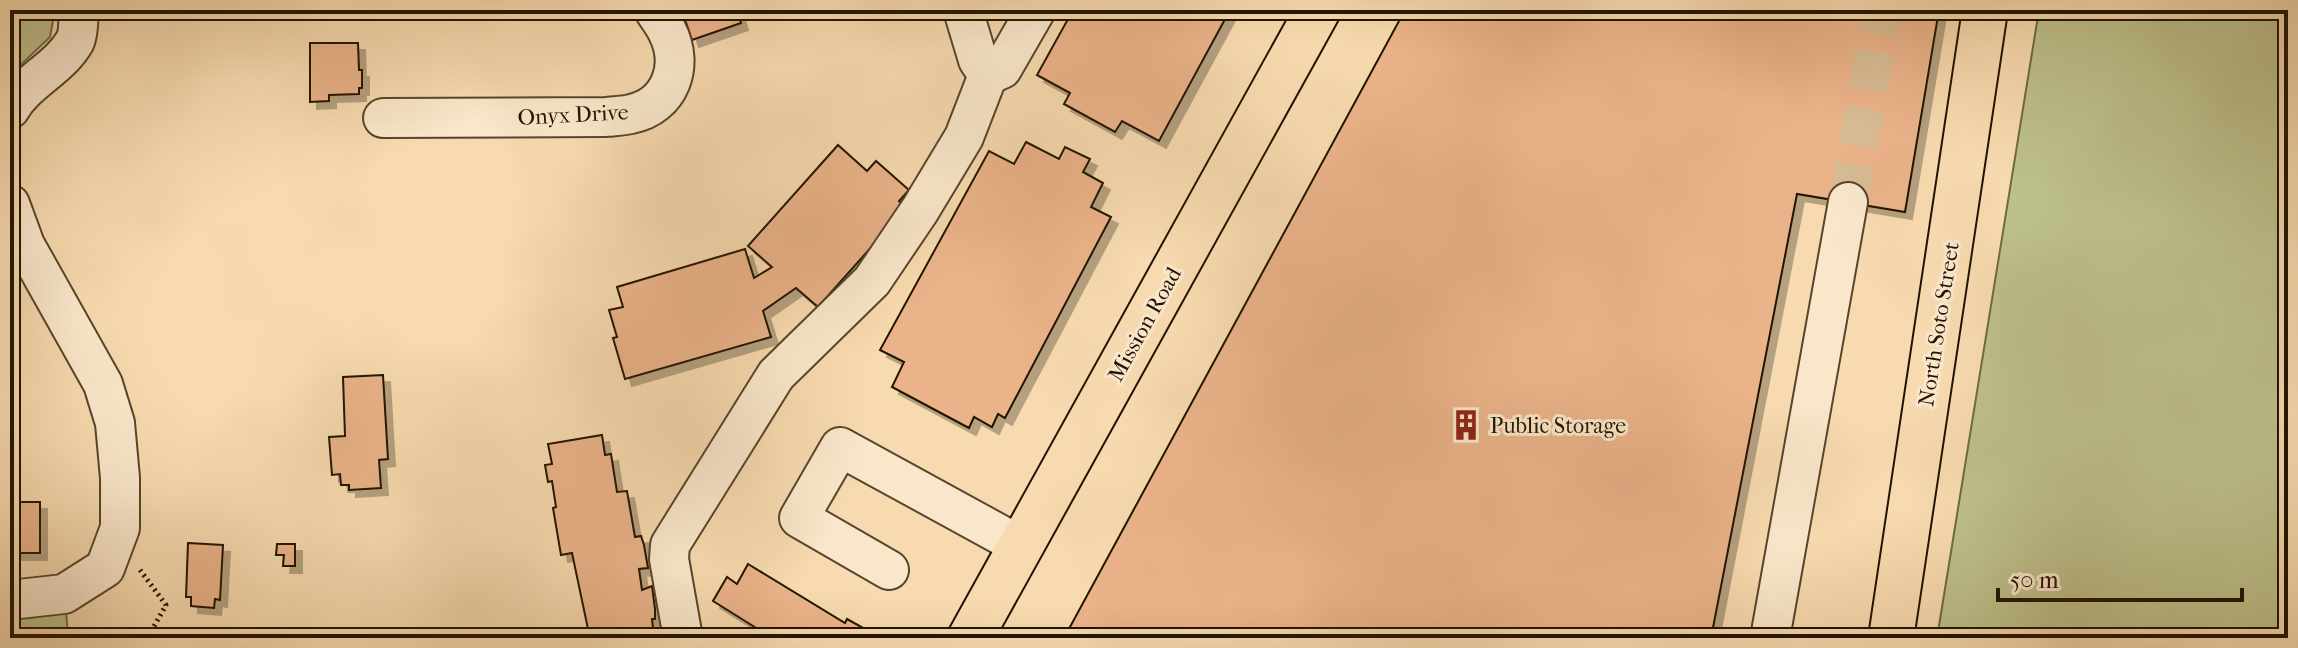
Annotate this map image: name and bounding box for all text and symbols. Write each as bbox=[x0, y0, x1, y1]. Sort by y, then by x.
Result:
street label: Onyx Drive bbox=[517, 99, 629, 131]
street label: North Soto Street bbox=[1913, 240, 1965, 408]
street label: Mission Road bbox=[1103, 262, 1187, 386]
building icon: Public Storage bbox=[1449, 408, 1483, 442]
place label: Public Storage bbox=[1490, 413, 1626, 439]
scale bar bbox=[1998, 552, 2242, 602]
text: 50 m bbox=[2010, 566, 2059, 594]

